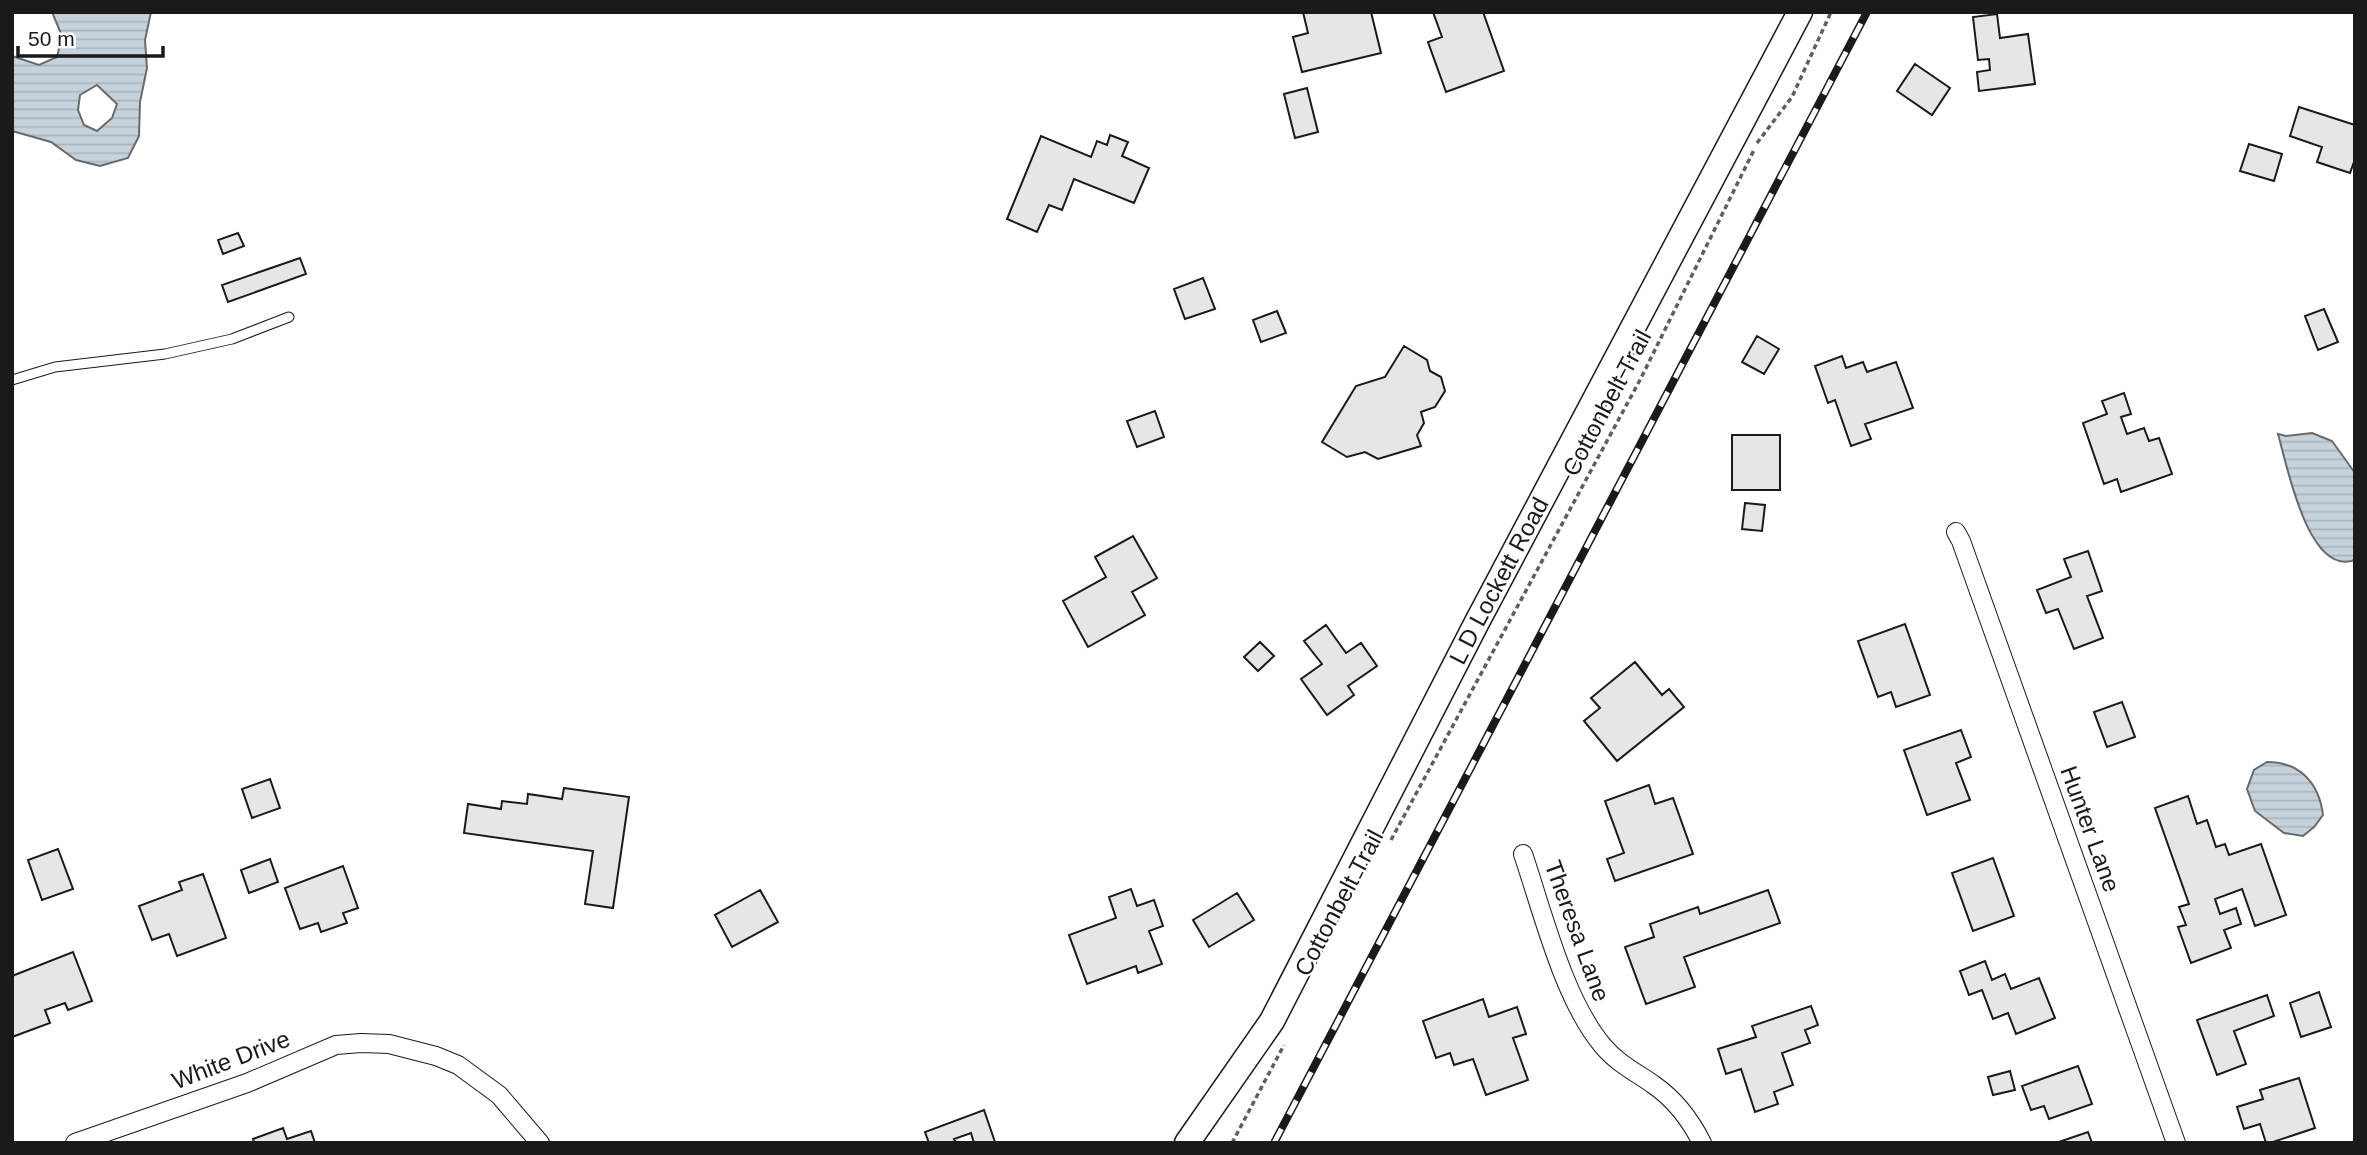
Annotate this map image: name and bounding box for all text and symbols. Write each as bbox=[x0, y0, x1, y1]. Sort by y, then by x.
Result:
scale bar bbox=[18, 14, 163, 58]
text: 50 m bbox=[28, 27, 75, 50]
street label: Cottonbelt Trail bbox=[1557, 325, 1656, 480]
street label: L D Lockett Road bbox=[1444, 493, 1554, 669]
street label: Hunter Lane bbox=[2055, 762, 2126, 896]
street label: Cottonbelt Trail bbox=[1289, 825, 1388, 980]
street label: Theresa Lane bbox=[1539, 857, 1615, 1005]
street label: White Drive bbox=[168, 1025, 294, 1094]

